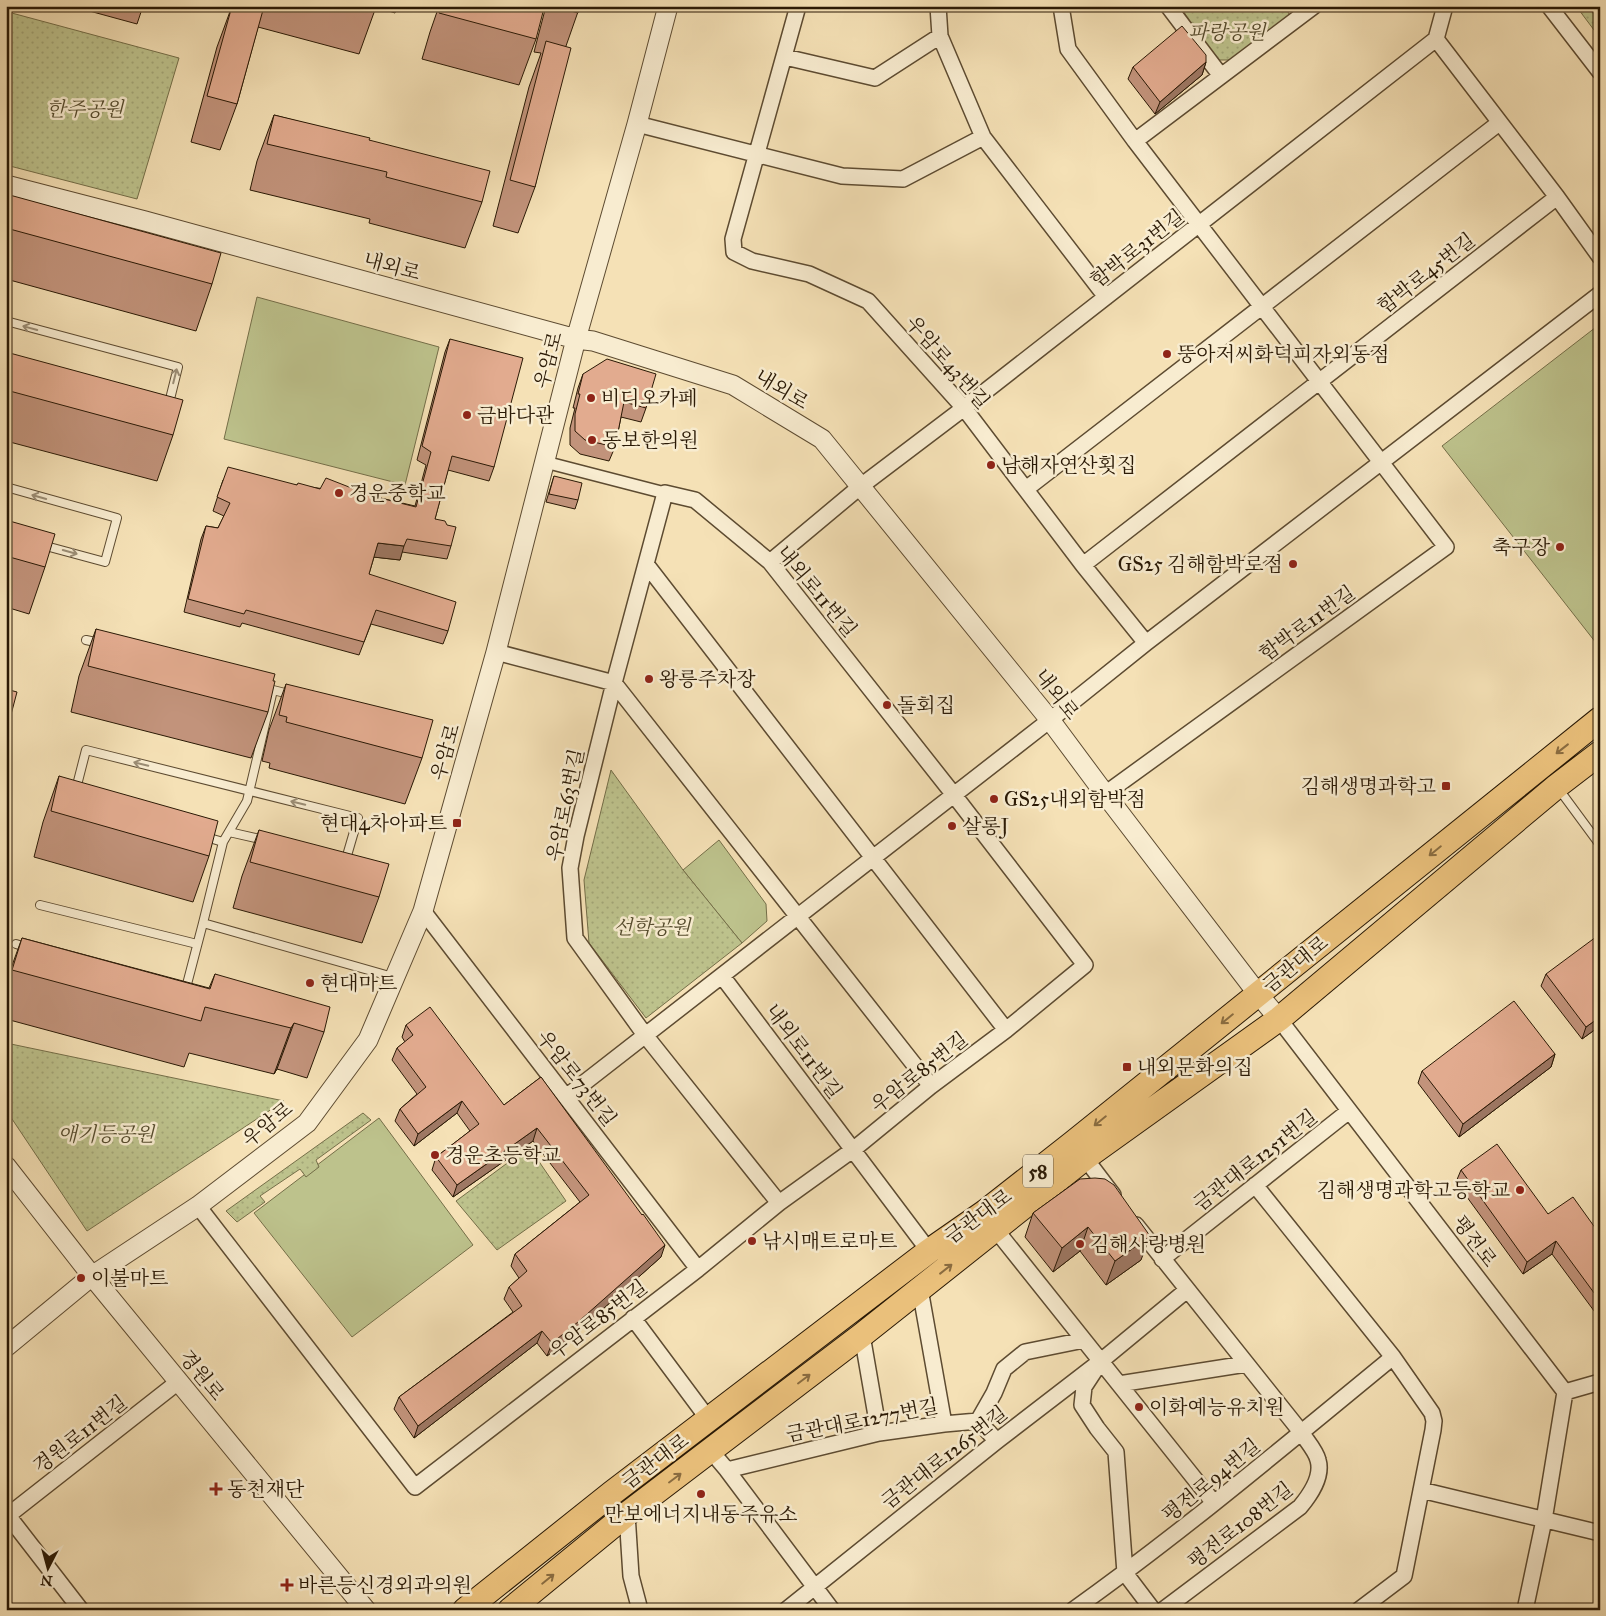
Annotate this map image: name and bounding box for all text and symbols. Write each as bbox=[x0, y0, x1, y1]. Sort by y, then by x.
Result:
park label: 파랑공원 bbox=[1188, 20, 1267, 44]
park label: 한주공원 bbox=[46, 97, 125, 121]
street label: 함박로31번길 bbox=[1085, 204, 1189, 292]
street label: 함박로45번길 bbox=[1372, 228, 1480, 318]
street label: 내외로 bbox=[361, 247, 423, 285]
street label: 우암로43번길 bbox=[901, 310, 995, 414]
one-way arrow bbox=[22, 322, 38, 332]
street label: 우암로 bbox=[529, 329, 567, 391]
place label: 뚱아저씨화덕피자외동점 bbox=[1177, 342, 1390, 366]
marker: 뚱아저씨화덕피자외동점 bbox=[1161, 348, 1173, 360]
street label: 내외로 bbox=[751, 364, 813, 414]
one-way arrow bbox=[171, 369, 180, 385]
place label: 비디오카페 bbox=[601, 386, 698, 410]
marker: 비디오카페 bbox=[585, 392, 597, 404]
place label: 금바다관 bbox=[477, 403, 555, 427]
marker: 금바다관 bbox=[461, 409, 473, 421]
place label: 동보한의원 bbox=[602, 428, 699, 452]
marker: 동보한의원 bbox=[586, 434, 598, 446]
place label: 남해자연산횟집 bbox=[1001, 453, 1136, 477]
marker: 남해자연산횟집 bbox=[985, 459, 997, 471]
place label: 경운중학교 bbox=[349, 481, 446, 505]
marker: 경운중학교 bbox=[333, 487, 345, 499]
one-way arrow bbox=[32, 491, 48, 501]
place label: 축구장 bbox=[1492, 535, 1551, 559]
street label: 내외로11번길 bbox=[772, 540, 862, 642]
marker: 축구장 bbox=[1554, 541, 1566, 553]
one-way arrow bbox=[62, 548, 78, 558]
place label: GS25 김해함박로점 bbox=[1118, 552, 1283, 576]
marker: GS25 김해함박로점 bbox=[1287, 558, 1299, 570]
street label: 함박로11번길 bbox=[1254, 580, 1360, 666]
street label: 내외로 bbox=[1030, 664, 1084, 724]
place label: 왕릉주차장 bbox=[659, 667, 756, 691]
marker: 왕릉주차장 bbox=[643, 673, 655, 685]
place label: 돌회집 bbox=[897, 693, 955, 717]
marker: 돌회집 bbox=[881, 699, 893, 711]
street label: 우암로 bbox=[425, 721, 465, 783]
one-way arrow bbox=[1555, 743, 1568, 754]
street label: 우암로63번길 bbox=[541, 746, 589, 864]
one-way arrow bbox=[133, 759, 149, 768]
place label: 김해생명과학고 bbox=[1301, 774, 1436, 798]
marker: 김해생명과학고 bbox=[1440, 780, 1452, 792]
place label: GS25내외함박점 bbox=[1004, 787, 1146, 811]
marker: GS25내외함박점 bbox=[988, 793, 1000, 805]
one-way arrow bbox=[291, 798, 307, 807]
place label: 현대4차아파트 bbox=[320, 811, 447, 835]
place label: 살롱J bbox=[962, 814, 1009, 839]
marker: 현대4차아파트 bbox=[451, 817, 463, 829]
marker: 살롱J bbox=[946, 820, 958, 832]
one-way arrow bbox=[1429, 845, 1442, 856]
park label: 선학공원 bbox=[613, 915, 692, 939]
street label: 금관대로 bbox=[1257, 930, 1333, 998]
place label: 현대마트 bbox=[320, 971, 397, 995]
marker: 현대마트 bbox=[304, 977, 316, 989]
street label: 내외로11번길 bbox=[761, 999, 847, 1103]
one-way arrow bbox=[1221, 1014, 1234, 1025]
street label: 우암로73번길 bbox=[532, 1025, 622, 1131]
street label: 우암로85번길 bbox=[866, 1027, 972, 1117]
place label: 내외문화의집 bbox=[1137, 1055, 1253, 1079]
marker: 내외문화의집 bbox=[1121, 1061, 1133, 1073]
street label: 우암로 bbox=[237, 1096, 297, 1152]
street label: 금관대로1251번길 bbox=[1188, 1104, 1322, 1216]
one-way arrow bbox=[1094, 1115, 1107, 1126]
park label: 애기등공원 bbox=[58, 1122, 156, 1146]
place label: 경운초등학교 bbox=[445, 1143, 562, 1167]
marker: 경운초등학교 bbox=[429, 1149, 441, 1161]
road number: 58 bbox=[1023, 1154, 1053, 1188]
place label: 김해생명과학고등학교 bbox=[1317, 1178, 1511, 1202]
street label: 금관대로 bbox=[940, 1184, 1016, 1248]
marker: 김해생명과학고등학교 bbox=[1514, 1184, 1526, 1196]
street label: 평전로 bbox=[1448, 1211, 1502, 1271]
place label: 낚시매트로마트 bbox=[762, 1229, 897, 1253]
place label: 김해사랑병원 bbox=[1090, 1232, 1206, 1256]
marker: 낚시매트로마트 bbox=[746, 1235, 758, 1247]
marker: 김해사랑병원 bbox=[1074, 1238, 1086, 1250]
one-way arrow bbox=[939, 1263, 952, 1274]
place label: 이불마트 bbox=[91, 1266, 168, 1290]
marker: 이불마트 bbox=[75, 1272, 87, 1284]
street label: 우암로85번길 bbox=[544, 1274, 652, 1364]
street label: 경원로 bbox=[174, 1345, 230, 1405]
one-way arrow bbox=[797, 1374, 810, 1385]
street label: 경원로11번길 bbox=[28, 1390, 132, 1478]
street label: 금관대로1277번길 bbox=[784, 1393, 940, 1447]
place label: 이화예능유치원 bbox=[1149, 1395, 1284, 1419]
street label: 금관대로1265번길 bbox=[876, 1400, 1012, 1514]
marker: 이화예능유치원 bbox=[1133, 1401, 1145, 1413]
street label: 금관대로 bbox=[617, 1428, 693, 1494]
street label: 평전로94번길 bbox=[1157, 1433, 1265, 1527]
one-way arrow bbox=[668, 1473, 682, 1483]
place label: 동천재단 bbox=[227, 1477, 305, 1501]
street label: 평전로108번길 bbox=[1183, 1477, 1297, 1573]
marker: 동천재단 bbox=[209, 1482, 223, 1496]
marker: 만보에너지내동주유소 bbox=[695, 1488, 707, 1500]
place label: 만보에너지내동주유소 bbox=[604, 1502, 798, 1526]
north arrow bbox=[22, 1544, 72, 1594]
text: N bbox=[40, 1571, 53, 1590]
place label: 바른등신경외과의원 bbox=[298, 1573, 472, 1597]
one-way arrow bbox=[541, 1573, 554, 1584]
marker: 바른등신경외과의원 bbox=[280, 1578, 294, 1592]

